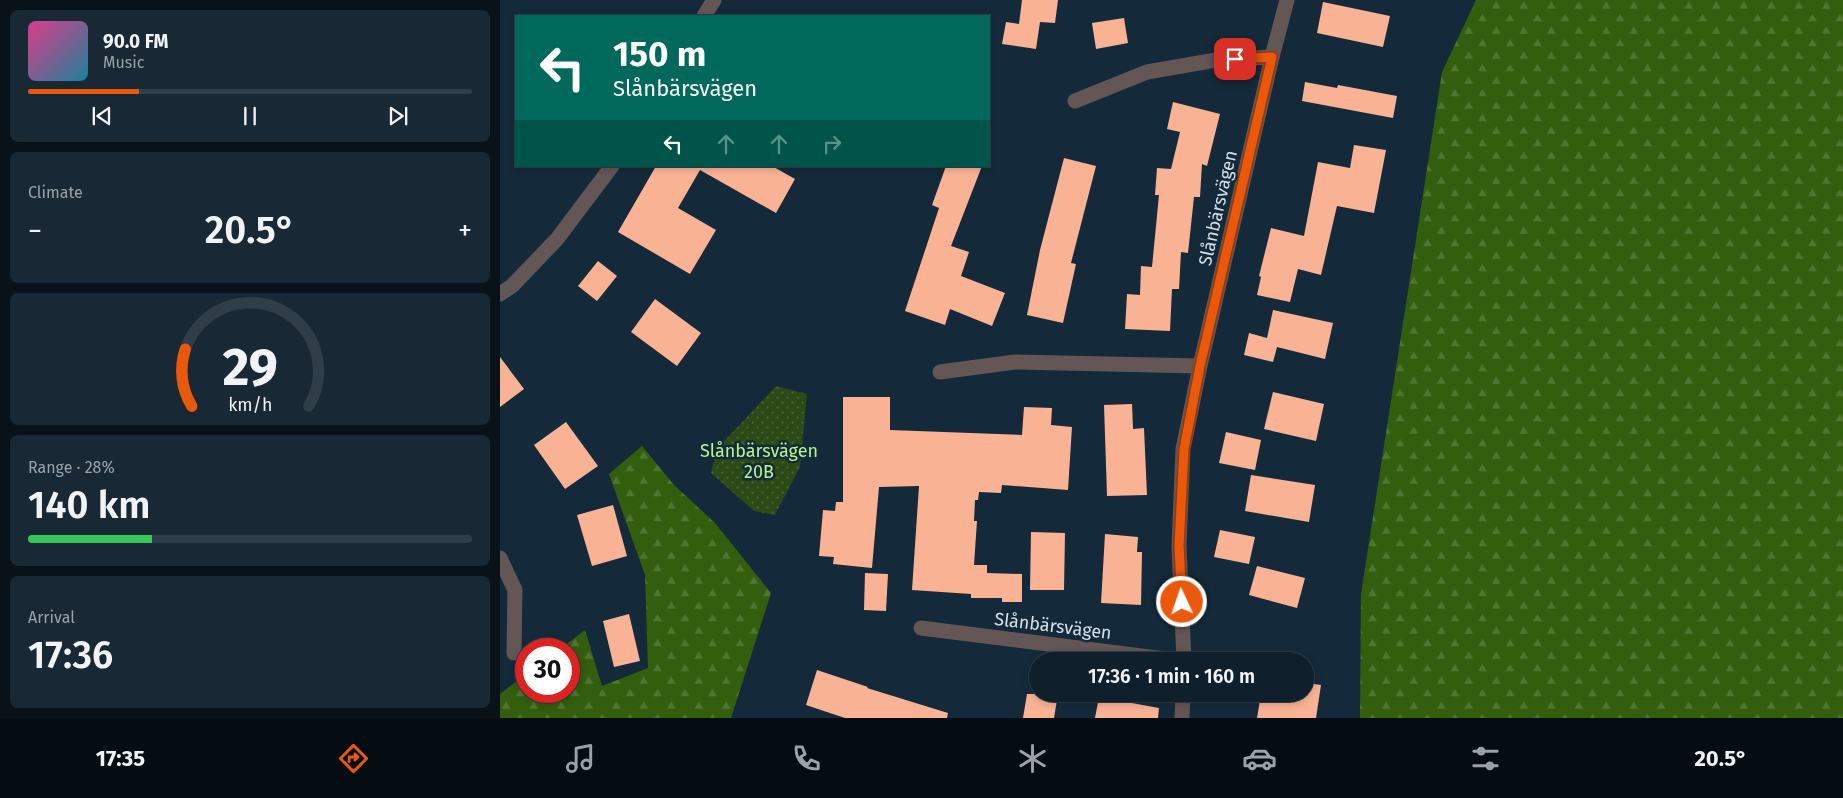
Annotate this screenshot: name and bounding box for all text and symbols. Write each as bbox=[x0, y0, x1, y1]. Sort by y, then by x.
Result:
text: 90.0 FM bbox=[103, 30, 168, 53]
text: 150 m bbox=[613, 33, 706, 75]
icon: left bbox=[530, 35, 595, 100]
pin bbox=[1214, 38, 1256, 80]
icon: arrive bbox=[1221, 45, 1249, 73]
text: Music bbox=[103, 53, 144, 72]
text: Slånbärsvägen bbox=[613, 75, 757, 102]
icon: previous bbox=[88, 102, 116, 130]
icon: pause bbox=[236, 102, 264, 130]
icon: next bbox=[384, 102, 412, 130]
icon: left bbox=[659, 130, 687, 158]
icon: ahead bbox=[712, 130, 740, 158]
icon: ahead bbox=[765, 130, 793, 158]
icon: right bbox=[818, 130, 846, 158]
street label: Slånbärsvägen bbox=[1194, 148, 1242, 268]
text: Climate bbox=[28, 183, 83, 202]
text: 20.5° bbox=[205, 207, 295, 253]
text: − bbox=[28, 214, 42, 247]
text: + bbox=[458, 214, 472, 247]
text: 29 bbox=[222, 336, 278, 399]
text: km/h bbox=[228, 394, 272, 416]
park label: Slånbärsvägen 20B bbox=[700, 440, 818, 483]
text: Range · 28% bbox=[28, 458, 115, 477]
text: 140 km bbox=[28, 482, 151, 528]
position arrow bbox=[1155, 575, 1207, 627]
text: Arrival bbox=[28, 608, 75, 627]
street label: Slånbärsvägen bbox=[993, 608, 1113, 644]
text: 17:36 bbox=[28, 632, 113, 678]
speed limit sign: 30 bbox=[515, 638, 580, 703]
text: 17:36 · 1 min · 160 m bbox=[1088, 665, 1255, 688]
icon: directions bbox=[336, 741, 371, 776]
icon: music bbox=[563, 741, 598, 776]
icon: phone bbox=[789, 741, 824, 776]
icon: climate bbox=[1015, 741, 1050, 776]
icon: car bbox=[1242, 741, 1277, 776]
icon: filters bbox=[1468, 741, 1503, 776]
text: 17:35 bbox=[96, 745, 145, 772]
text: 20.5° bbox=[1694, 745, 1747, 772]

